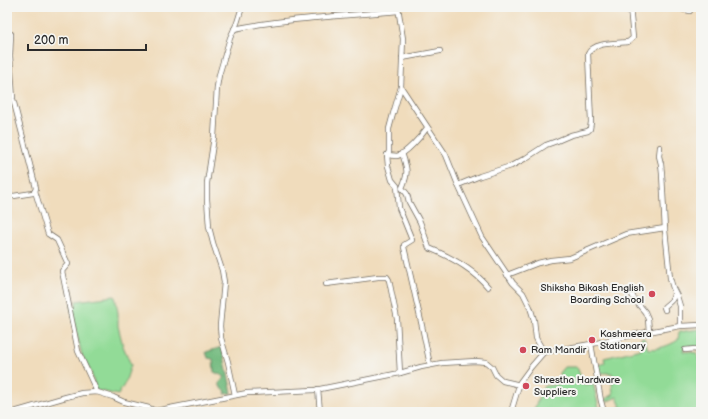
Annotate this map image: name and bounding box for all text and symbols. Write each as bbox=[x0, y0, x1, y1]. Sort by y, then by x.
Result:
scale bar bbox=[28, 26, 146, 52]
text: 200 m bbox=[34, 33, 68, 48]
place label: Shiksha Bikash English Boarding School bbox=[541, 282, 644, 306]
marker: Shiksha Bikash English Boarding School bbox=[647, 289, 657, 299]
place label: Kashmeera Stationary bbox=[600, 328, 652, 352]
marker: Kashmeera Stationary bbox=[587, 335, 597, 345]
place label: Ram Mandir bbox=[531, 344, 587, 356]
marker: Ram Mandir bbox=[518, 345, 528, 355]
place label: Shrestha Hardware Suppliers bbox=[534, 374, 620, 398]
marker: Shrestha Hardware Suppliers bbox=[521, 381, 531, 391]

